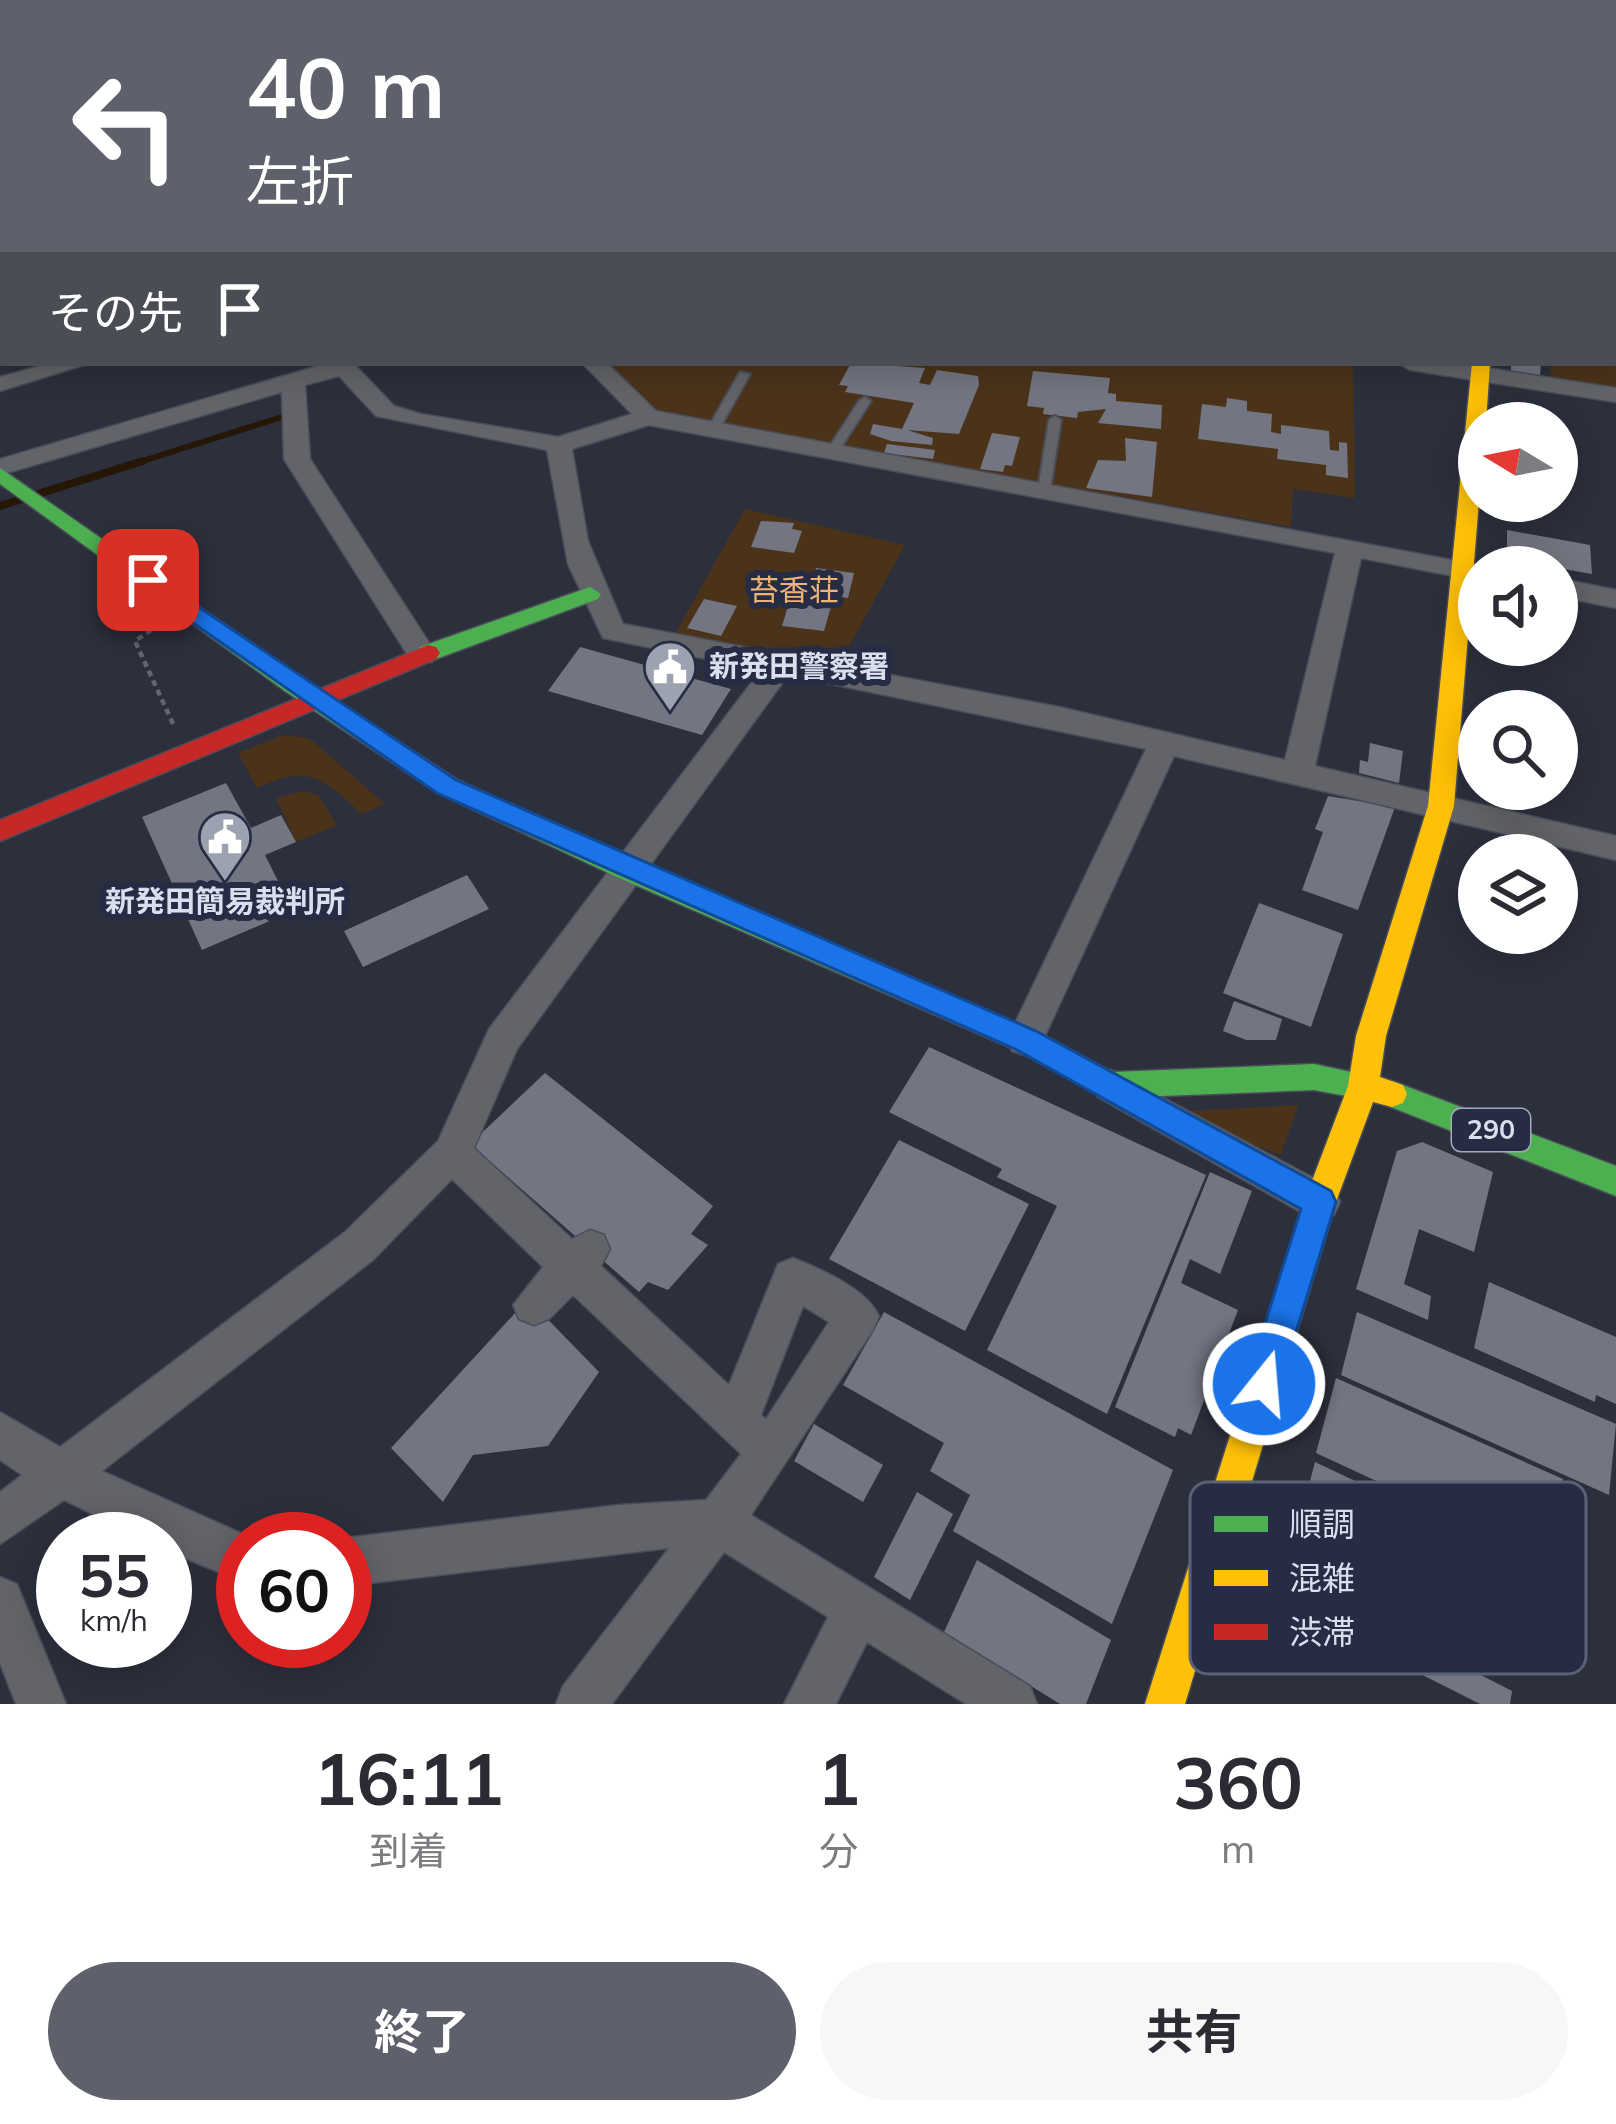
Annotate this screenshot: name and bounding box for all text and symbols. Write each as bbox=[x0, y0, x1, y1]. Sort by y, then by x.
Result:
text: 40 m bbox=[246, 34, 445, 139]
icon: left bbox=[48, 48, 204, 204]
text: 左折 bbox=[246, 147, 354, 215]
icon: arrive bbox=[207, 276, 273, 342]
text: その先 bbox=[48, 284, 183, 340]
north arrow bbox=[1458, 402, 1578, 522]
map controls bbox=[1458, 402, 1578, 954]
pin bbox=[97, 529, 199, 631]
button: sound bbox=[1458, 546, 1578, 666]
icon: arrive bbox=[115, 547, 181, 613]
park label: 苔香荘 bbox=[749, 571, 839, 609]
public building icon: 新発田警察署 bbox=[642, 639, 698, 713]
place label: 新発田警察署 bbox=[709, 647, 889, 685]
button: search bbox=[1458, 690, 1578, 810]
public building icon: 新発田簡易裁判所 bbox=[197, 809, 253, 883]
button: layers bbox=[1458, 834, 1578, 954]
place label: 新発田簡易裁判所 bbox=[105, 882, 345, 920]
road number: 290 bbox=[1452, 1109, 1530, 1151]
position arrow bbox=[1201, 1321, 1327, 1447]
legend bbox=[1190, 1482, 1586, 1674]
text: 順調 bbox=[1289, 1503, 1355, 1544]
speed limit sign: 60 bbox=[216, 1512, 372, 1668]
text: 55 bbox=[78, 1537, 150, 1612]
text: 混雑 bbox=[1289, 1557, 1355, 1598]
text: km/h bbox=[80, 1601, 148, 1639]
text: 渋滞 bbox=[1289, 1611, 1355, 1652]
text: 16:11 bbox=[313, 1733, 504, 1823]
text: 1 bbox=[817, 1733, 860, 1823]
text: 360 bbox=[1173, 1737, 1303, 1827]
text: m bbox=[1221, 1824, 1255, 1873]
text: 到着 bbox=[369, 1826, 447, 1875]
text: 分 bbox=[819, 1826, 858, 1875]
button: 終了 bbox=[48, 1962, 796, 2100]
button: 共有 bbox=[820, 1962, 1568, 2100]

